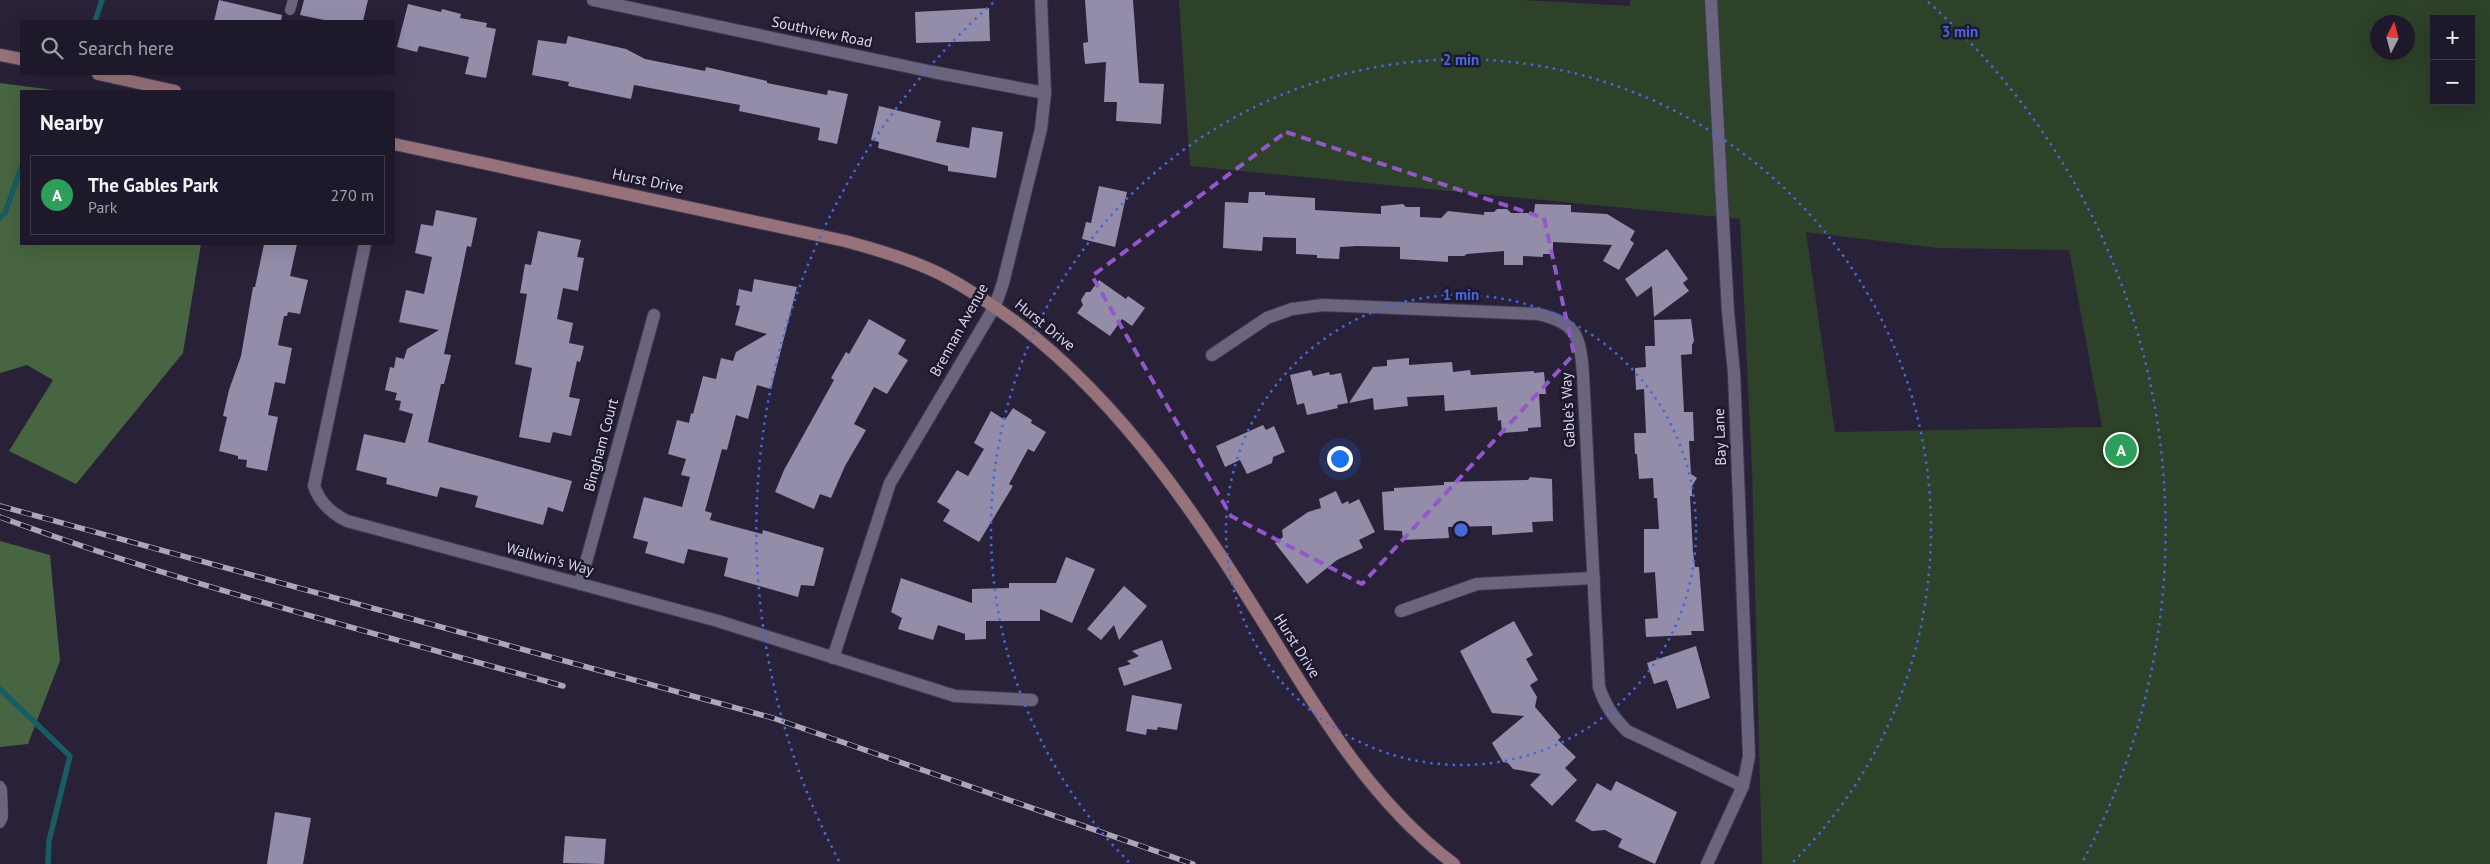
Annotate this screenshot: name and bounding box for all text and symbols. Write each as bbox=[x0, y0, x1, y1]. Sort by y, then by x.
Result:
street label: Southview Road bbox=[770, 12, 874, 51]
north arrow bbox=[2370, 15, 2415, 60]
map controls bbox=[2430, 15, 2475, 105]
button: + bbox=[2430, 15, 2475, 60]
search box bbox=[20, 20, 395, 75]
text: 3 min bbox=[1942, 22, 1978, 41]
icon: search bbox=[38, 34, 66, 62]
text: Search here bbox=[78, 36, 174, 60]
text: 2 min bbox=[1443, 50, 1479, 69]
button: − bbox=[2430, 60, 2475, 105]
text: Nearby bbox=[40, 109, 103, 136]
street label: Hurst Drive bbox=[611, 164, 685, 197]
text: The Gables Park bbox=[88, 173, 218, 197]
text: A bbox=[52, 185, 62, 205]
text: 270 m bbox=[331, 185, 374, 205]
text: Park bbox=[88, 197, 117, 217]
street label: Brennan Avenue bbox=[925, 280, 992, 380]
text: 1 min bbox=[1443, 285, 1479, 304]
street label: Hurst Drive bbox=[1011, 294, 1079, 355]
street label: Gable's Way bbox=[1556, 372, 1579, 448]
street label: Bingham Court bbox=[579, 396, 622, 494]
street label: Bay Lane bbox=[1709, 408, 1730, 466]
pin: A bbox=[2105, 431, 2137, 469]
your location bbox=[1327, 446, 1353, 472]
centre of rings bbox=[1452, 521, 1470, 539]
street label: Wallwin's Way bbox=[504, 538, 596, 579]
street label: Hurst Drive bbox=[1270, 610, 1325, 681]

